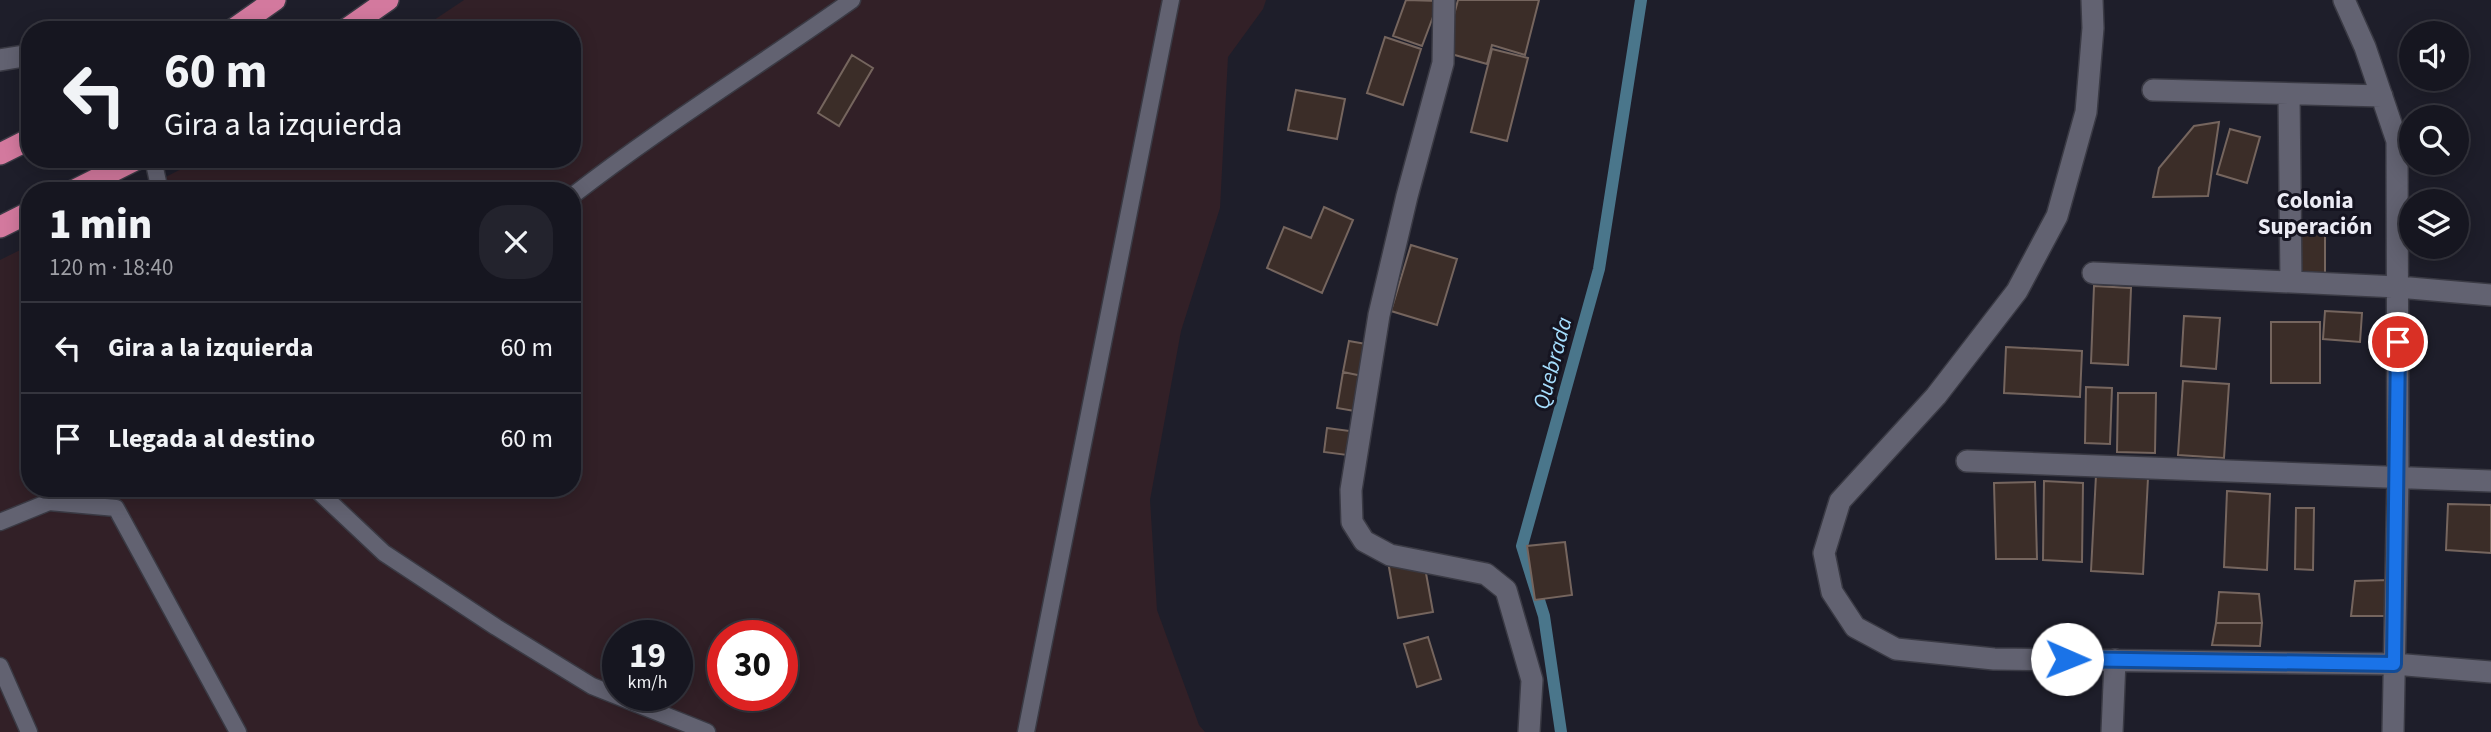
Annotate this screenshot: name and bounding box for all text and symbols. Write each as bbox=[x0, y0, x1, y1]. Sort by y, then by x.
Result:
map controls bbox=[2399, 21, 2469, 259]
button: sound bbox=[2399, 21, 2469, 91]
text: 60 m bbox=[164, 37, 268, 107]
icon: left bbox=[49, 49, 140, 140]
text: Gira a la izquierda bbox=[164, 102, 402, 148]
button: search bbox=[2399, 105, 2469, 175]
district label: Colonia Superación bbox=[2258, 184, 2372, 243]
button: layers bbox=[2399, 189, 2469, 259]
text: 1 min bbox=[49, 195, 152, 255]
button: close bbox=[479, 205, 553, 279]
text: 120 m · 18:40 bbox=[49, 251, 173, 284]
pin bbox=[2368, 312, 2428, 372]
water label: Quebrada bbox=[1524, 313, 1581, 413]
icon: arrive bbox=[2379, 323, 2417, 361]
icon: left bbox=[49, 329, 87, 367]
text: Gira a la izquierda bbox=[108, 329, 313, 366]
text: 60 m bbox=[500, 329, 553, 366]
icon: arrive bbox=[49, 420, 87, 458]
text: Llegada al destino bbox=[108, 420, 315, 457]
text: 60 m bbox=[500, 420, 553, 457]
speed limit sign: 30 bbox=[707, 620, 798, 711]
position arrow bbox=[2030, 622, 2104, 696]
text: 19 bbox=[629, 631, 666, 681]
text: km/h bbox=[628, 670, 667, 695]

